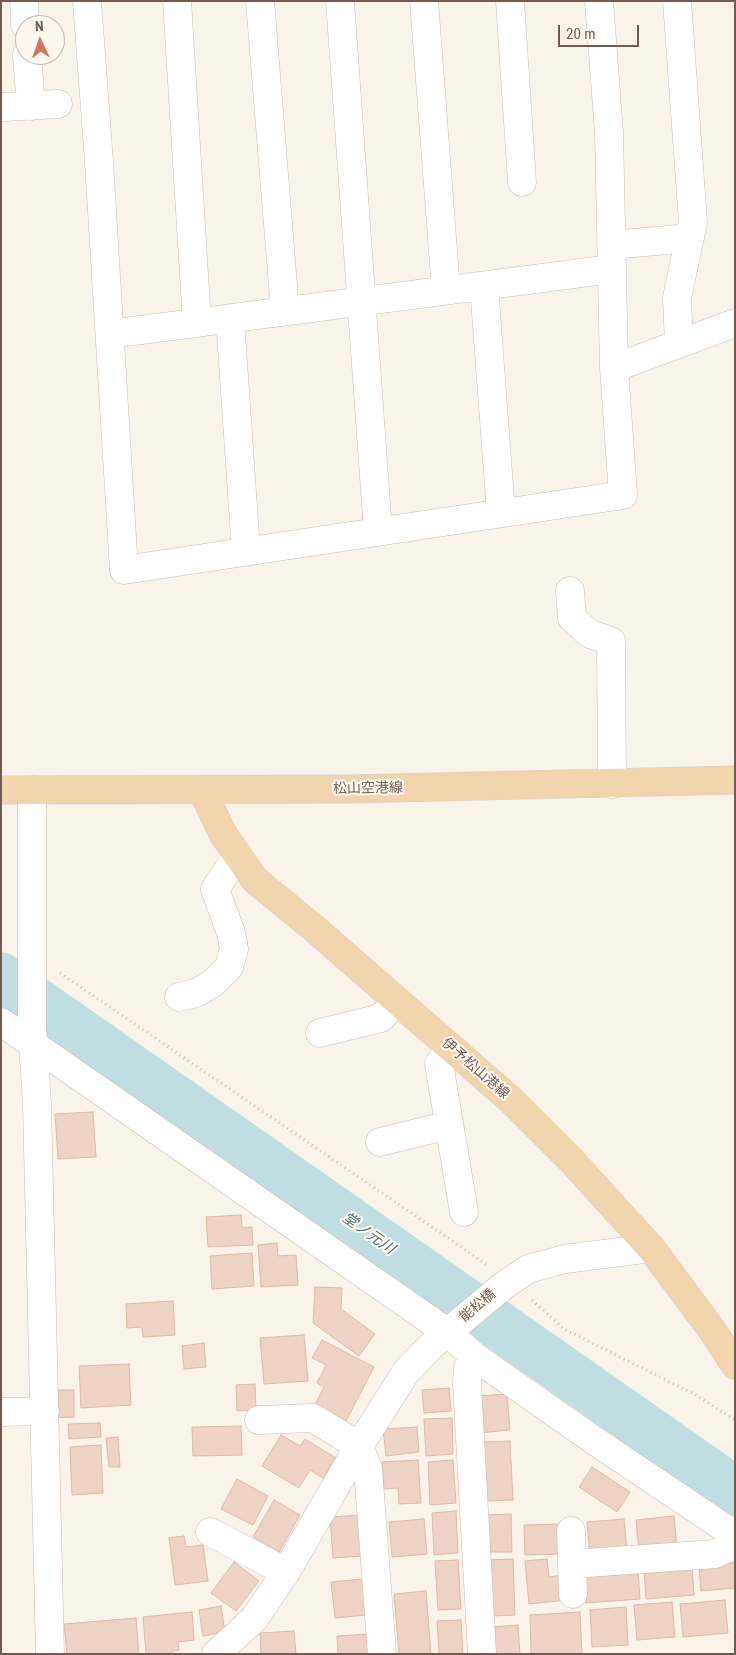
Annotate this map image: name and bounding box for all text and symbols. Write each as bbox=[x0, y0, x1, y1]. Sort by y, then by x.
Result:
north arrow bbox=[15, 15, 65, 65]
scale bar bbox=[561, 15, 642, 47]
text: N bbox=[35, 18, 44, 34]
text: 20 m bbox=[566, 25, 596, 43]
street label: 松山空港線 bbox=[333, 780, 403, 798]
street label: 伊予松山港線 bbox=[438, 1035, 512, 1103]
water label: 堂ノ元川 bbox=[338, 1209, 398, 1259]
street label: 能松橋 bbox=[457, 1286, 499, 1326]

